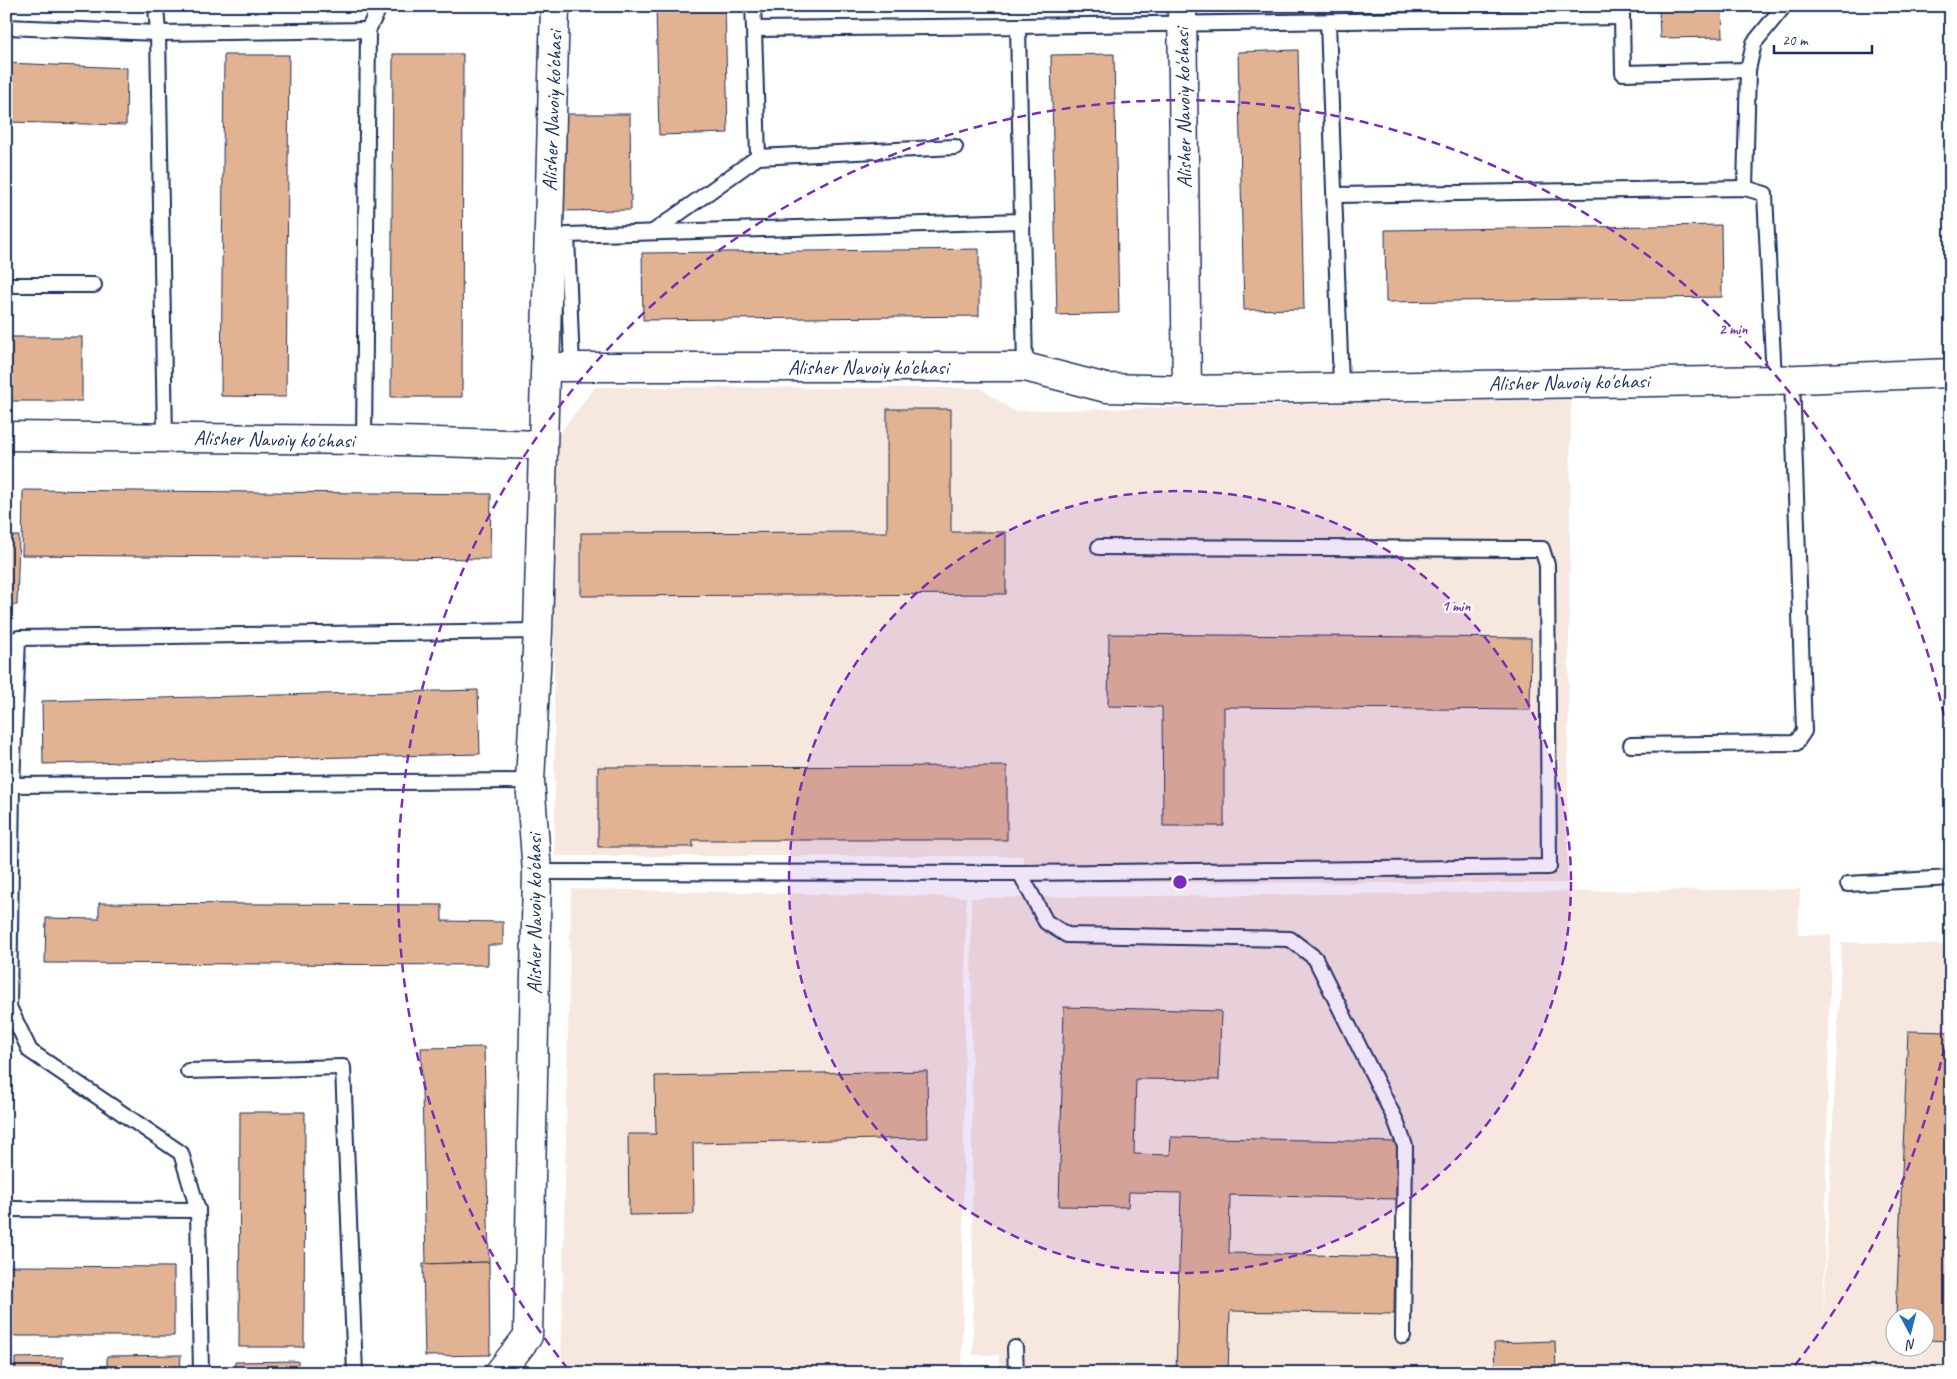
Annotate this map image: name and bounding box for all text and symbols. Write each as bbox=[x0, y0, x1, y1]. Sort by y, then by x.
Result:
scale bar bbox=[1774, 22, 1872, 54]
street label: Alisher Navoiy ko'chasi bbox=[1169, 24, 1197, 189]
street label: Alisher Navoiy ko'chasi bbox=[536, 27, 568, 192]
text: 20 m bbox=[1782, 31, 1809, 50]
text: 2 min bbox=[1719, 320, 1748, 339]
street label: Alisher Navoiy ko'chasi bbox=[788, 354, 951, 380]
street label: Alisher Navoiy ko'chasi bbox=[1488, 368, 1653, 396]
street label: Alisher Navoiy ko'chasi bbox=[193, 425, 358, 453]
text: 1 min bbox=[1442, 597, 1471, 616]
street label: Alisher Navoiy ko'chasi bbox=[521, 831, 547, 994]
centre of rings bbox=[1171, 873, 1189, 891]
north arrow bbox=[1884, 1306, 1934, 1356]
text: N bbox=[1904, 1335, 1917, 1354]

